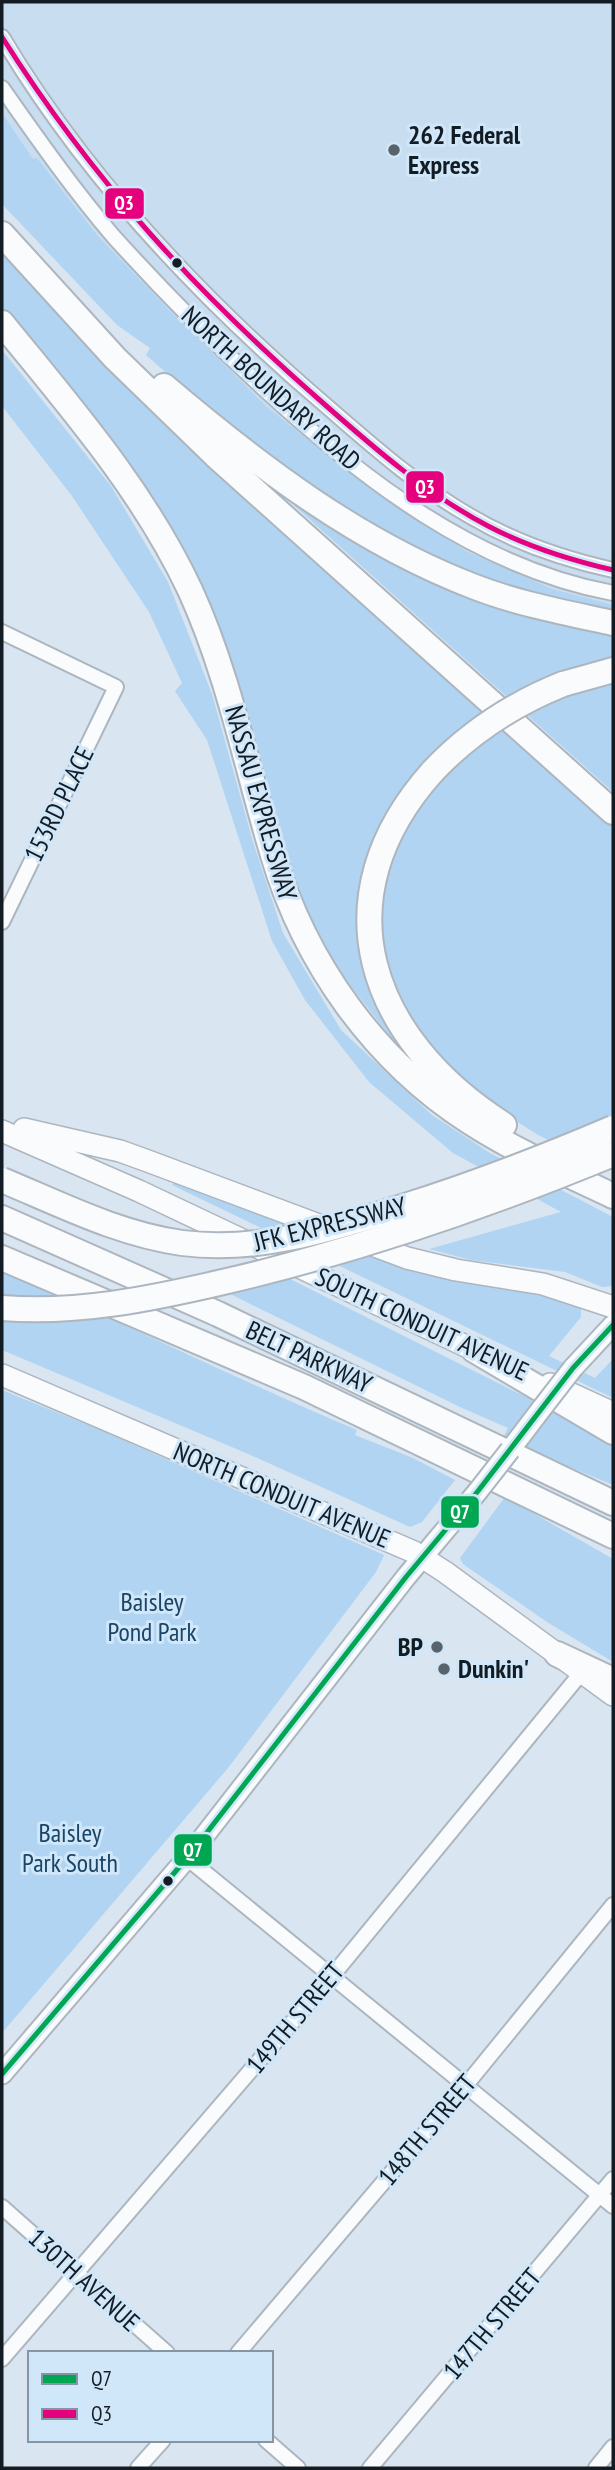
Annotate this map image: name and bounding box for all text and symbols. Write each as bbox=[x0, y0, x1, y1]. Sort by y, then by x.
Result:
place label: 262 Federal Express bbox=[408, 118, 521, 181]
marker: 262 Federal Express bbox=[386, 142, 402, 158]
line badge: Q3 bbox=[104, 187, 145, 220]
text: Q3 bbox=[114, 191, 134, 215]
unlabelled marker bbox=[170, 256, 184, 270]
street label: NORTH BOUNDARY ROAD bbox=[175, 299, 368, 477]
line badge: Q3 bbox=[405, 470, 445, 504]
text: Q3 bbox=[415, 475, 435, 499]
street label: NASSAU EXPRESSWAY bbox=[218, 702, 305, 904]
street label: 153RD PLACE bbox=[16, 741, 101, 867]
street label: JFK EXPRESSWAY bbox=[249, 1189, 410, 1259]
street label: SOUTH CONDUIT AVENUE bbox=[310, 1260, 534, 1387]
street label: BELT PARKWAY bbox=[241, 1313, 378, 1400]
street label: NORTH CONDUIT AVENUE bbox=[169, 1434, 396, 1555]
line badge: Q7 bbox=[440, 1495, 480, 1529]
text: Q7 bbox=[450, 1500, 470, 1524]
park label: Baisley Pond Park bbox=[107, 1585, 197, 1648]
place label: BP bbox=[398, 1630, 423, 1663]
marker: BP bbox=[429, 1639, 445, 1655]
place label: Dunkin' bbox=[458, 1652, 529, 1685]
marker: Dunkin' bbox=[436, 1661, 452, 1677]
park label: Baisley Park South bbox=[22, 1816, 118, 1879]
line badge: Q7 bbox=[173, 1833, 213, 1867]
text: Q7 bbox=[183, 1838, 203, 1862]
unlabelled marker bbox=[161, 1874, 175, 1888]
street label: 149TH STREET bbox=[238, 1955, 351, 2080]
street label: 148TH STREET bbox=[370, 2067, 483, 2192]
street label: 130TH AVENUE bbox=[22, 2221, 147, 2338]
street label: 147TH STREET bbox=[435, 2261, 548, 2386]
legend bbox=[28, 2351, 273, 2442]
text: Q7 bbox=[91, 2365, 112, 2392]
text: Q3 bbox=[91, 2400, 112, 2427]

